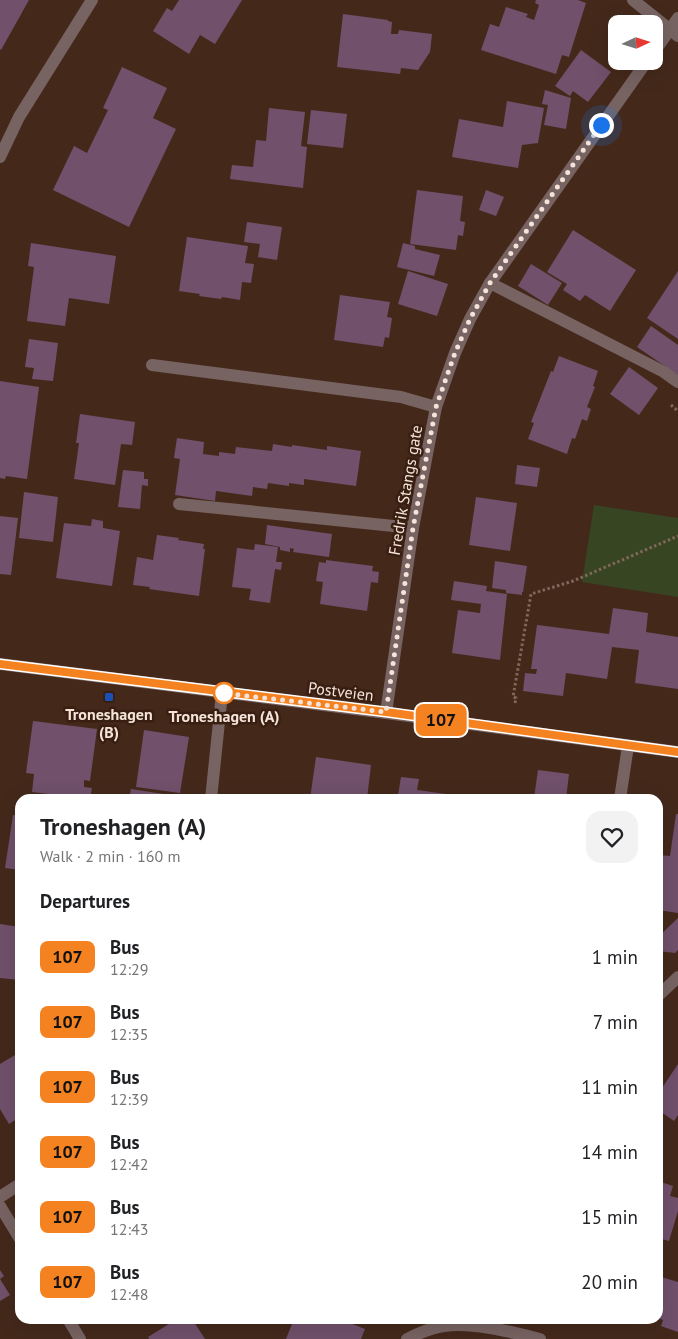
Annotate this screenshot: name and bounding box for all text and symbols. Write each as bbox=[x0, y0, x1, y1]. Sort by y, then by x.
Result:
north arrow bbox=[608, 15, 662, 70]
map controls bbox=[608, 15, 663, 70]
your location bbox=[589, 113, 614, 138]
street label: Fredrik Stangs gate bbox=[384, 423, 426, 557]
street label: Postveien bbox=[307, 677, 375, 705]
marker: Troneshagen (A) bbox=[213, 682, 235, 704]
marker: Troneshagen (B) bbox=[103, 691, 115, 703]
place label: Troneshagen (B) bbox=[65, 704, 153, 742]
line badge: 107 bbox=[412, 704, 470, 736]
place label: Troneshagen (A) bbox=[169, 706, 279, 726]
text: 107 bbox=[426, 708, 456, 731]
text: Troneshagen (A) bbox=[40, 811, 206, 842]
button: heart bbox=[586, 811, 638, 863]
text: Walk · 2 min · 160 m bbox=[40, 846, 180, 866]
text: Departures bbox=[40, 889, 130, 913]
text: Bus bbox=[110, 935, 139, 959]
text: 107 bbox=[52, 945, 83, 968]
text: 1 min bbox=[592, 945, 638, 969]
text: 12:29 bbox=[110, 959, 148, 979]
text: Bus bbox=[110, 1000, 139, 1024]
text: 107 bbox=[52, 1010, 83, 1033]
text: 7 min bbox=[593, 1010, 638, 1034]
text: 12:35 bbox=[110, 1024, 148, 1044]
text: Bus bbox=[110, 1065, 139, 1089]
text: 107 bbox=[52, 1075, 83, 1098]
text: 11 min bbox=[581, 1075, 638, 1099]
text: 12:39 bbox=[110, 1089, 148, 1109]
text: Bus bbox=[110, 1130, 139, 1154]
text: 107 bbox=[52, 1140, 83, 1163]
text: 14 min bbox=[581, 1140, 638, 1164]
text: 12:42 bbox=[110, 1154, 148, 1174]
text: Bus bbox=[110, 1195, 139, 1219]
text: 107 bbox=[52, 1205, 83, 1228]
text: 15 min bbox=[581, 1205, 638, 1229]
text: 12:43 bbox=[110, 1219, 148, 1239]
text: Bus bbox=[110, 1260, 139, 1284]
text: 107 bbox=[52, 1270, 83, 1293]
text: 20 min bbox=[581, 1270, 638, 1294]
text: 12:48 bbox=[110, 1284, 148, 1304]

